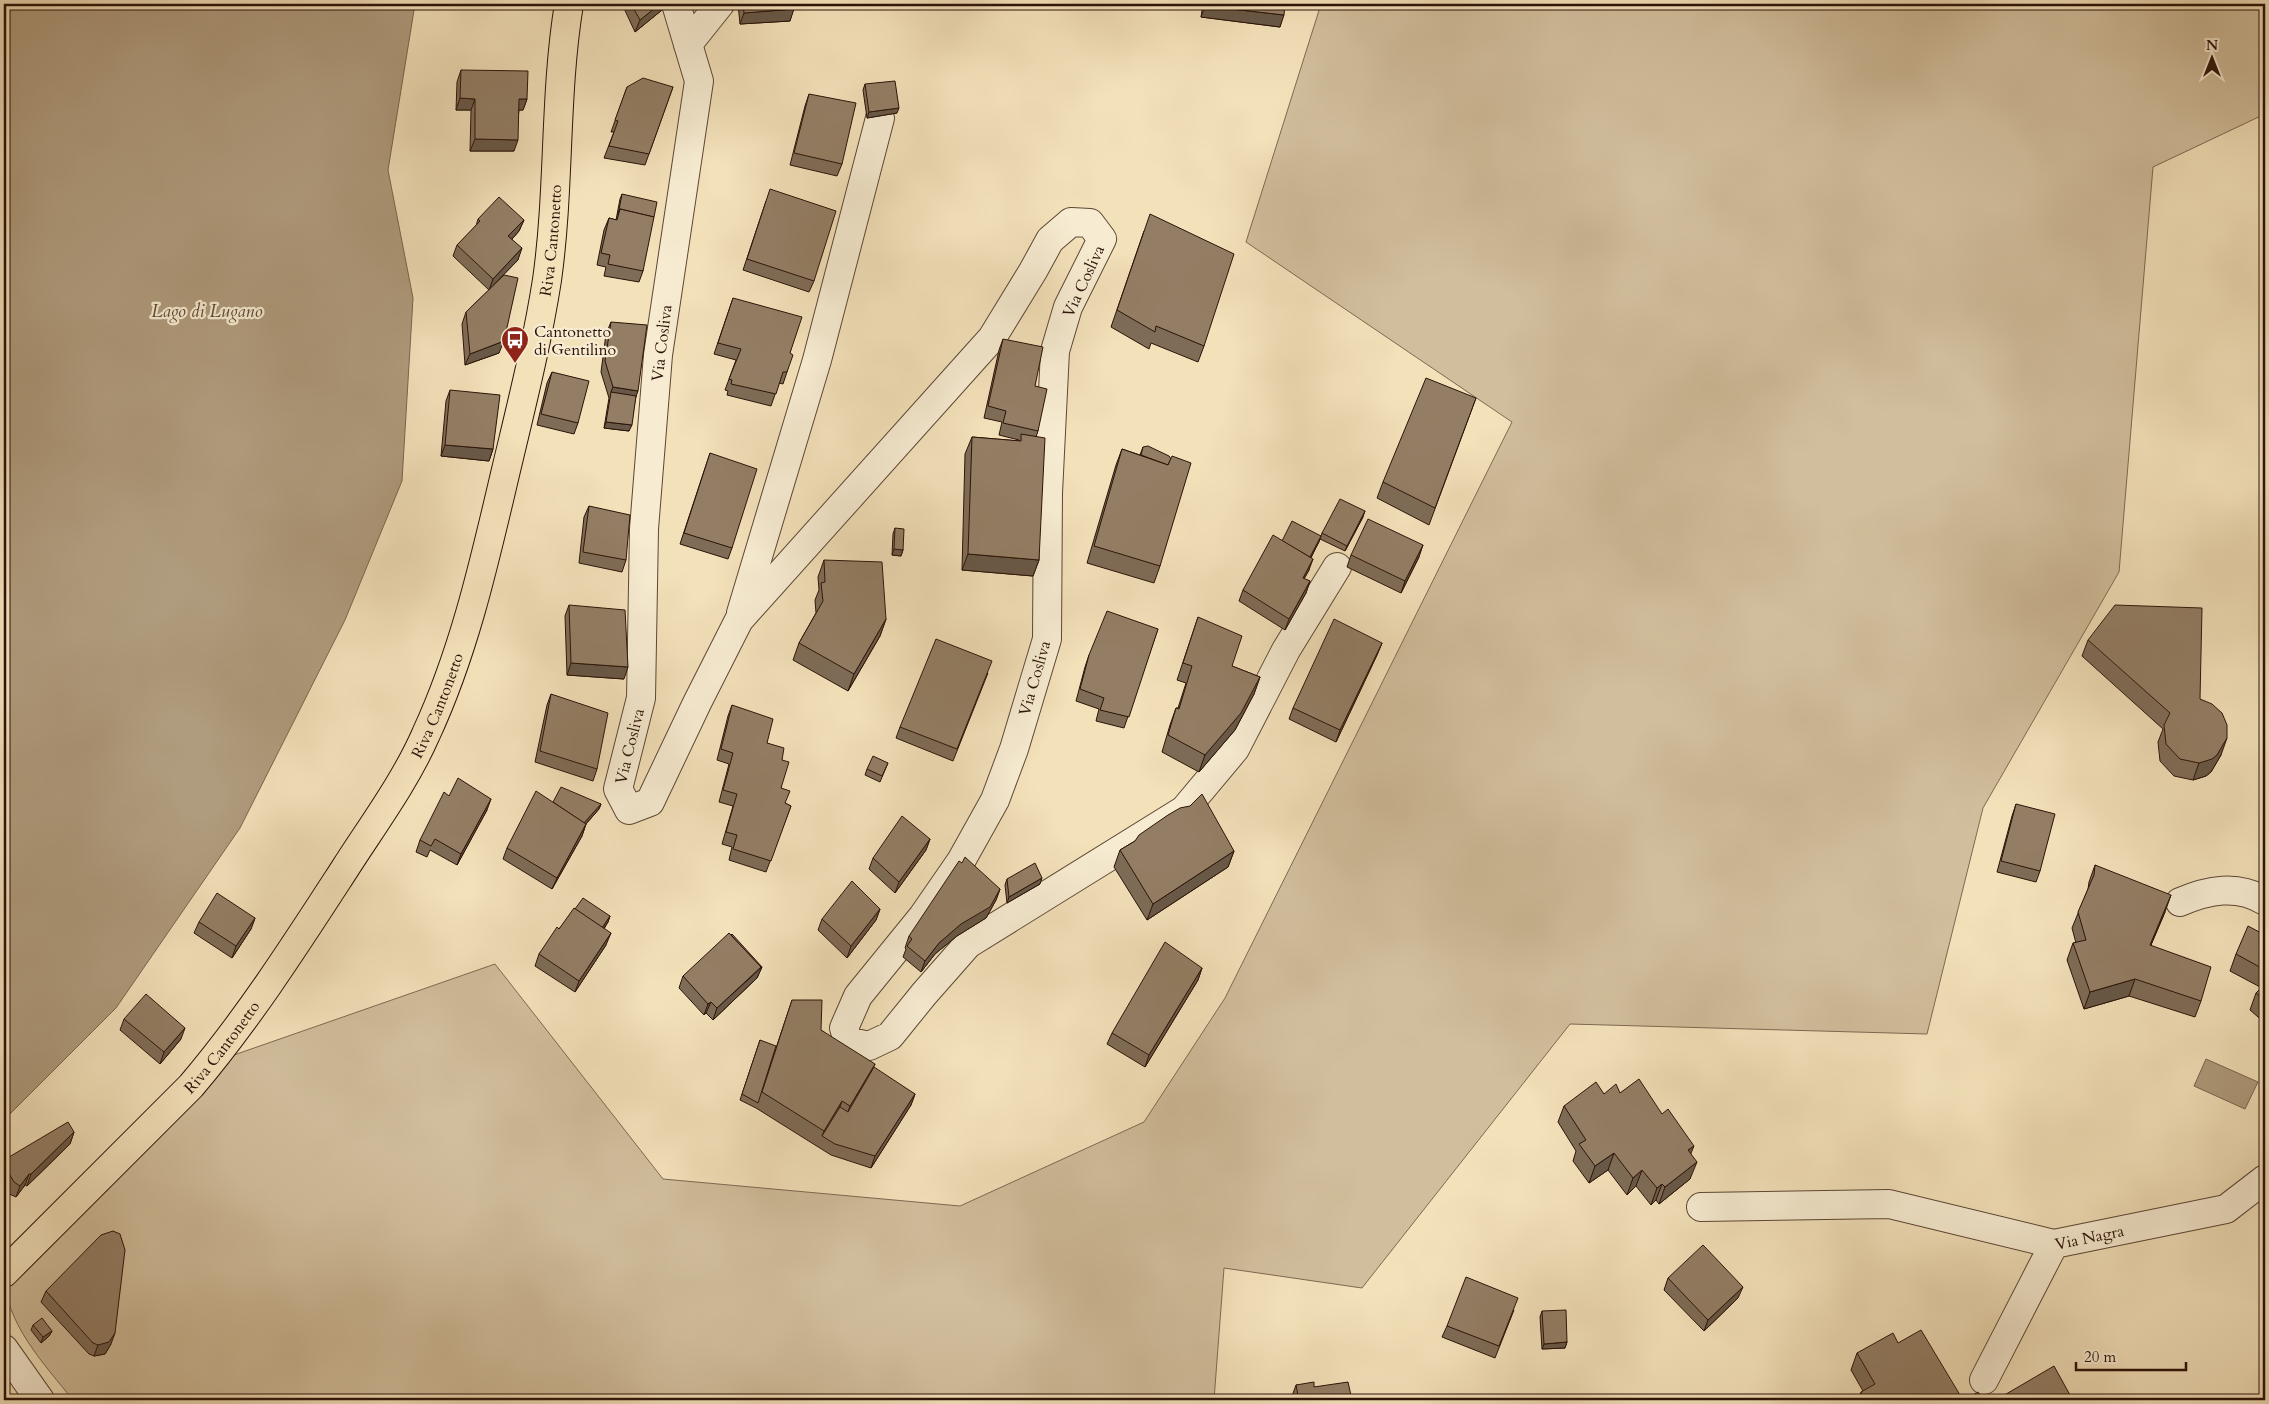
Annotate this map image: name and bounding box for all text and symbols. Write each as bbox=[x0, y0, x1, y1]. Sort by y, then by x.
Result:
north arrow bbox=[2186, 32, 2236, 82]
text: N bbox=[2206, 36, 2218, 55]
street label: Riva Cantonetto bbox=[535, 184, 567, 298]
street label: Via Cosliva bbox=[1058, 242, 1110, 321]
water label: Lago di Lugano bbox=[151, 299, 263, 324]
street label: Via Cosliva bbox=[646, 303, 678, 383]
place label: Cantonetto di Gentilino bbox=[534, 321, 617, 361]
bus stop icon: Cantonetto di Gentilino bbox=[500, 325, 530, 364]
street label: Via Cosliva bbox=[1014, 638, 1056, 718]
street label: Riva Cantonetto bbox=[406, 650, 469, 762]
street label: Via Cosliva bbox=[610, 706, 650, 786]
street label: Riva Cantonetto bbox=[179, 996, 265, 1099]
street label: Via Nagra bbox=[2053, 1220, 2126, 1256]
scale bar bbox=[2076, 1339, 2186, 1371]
text: 20 m bbox=[2084, 1347, 2116, 1367]

